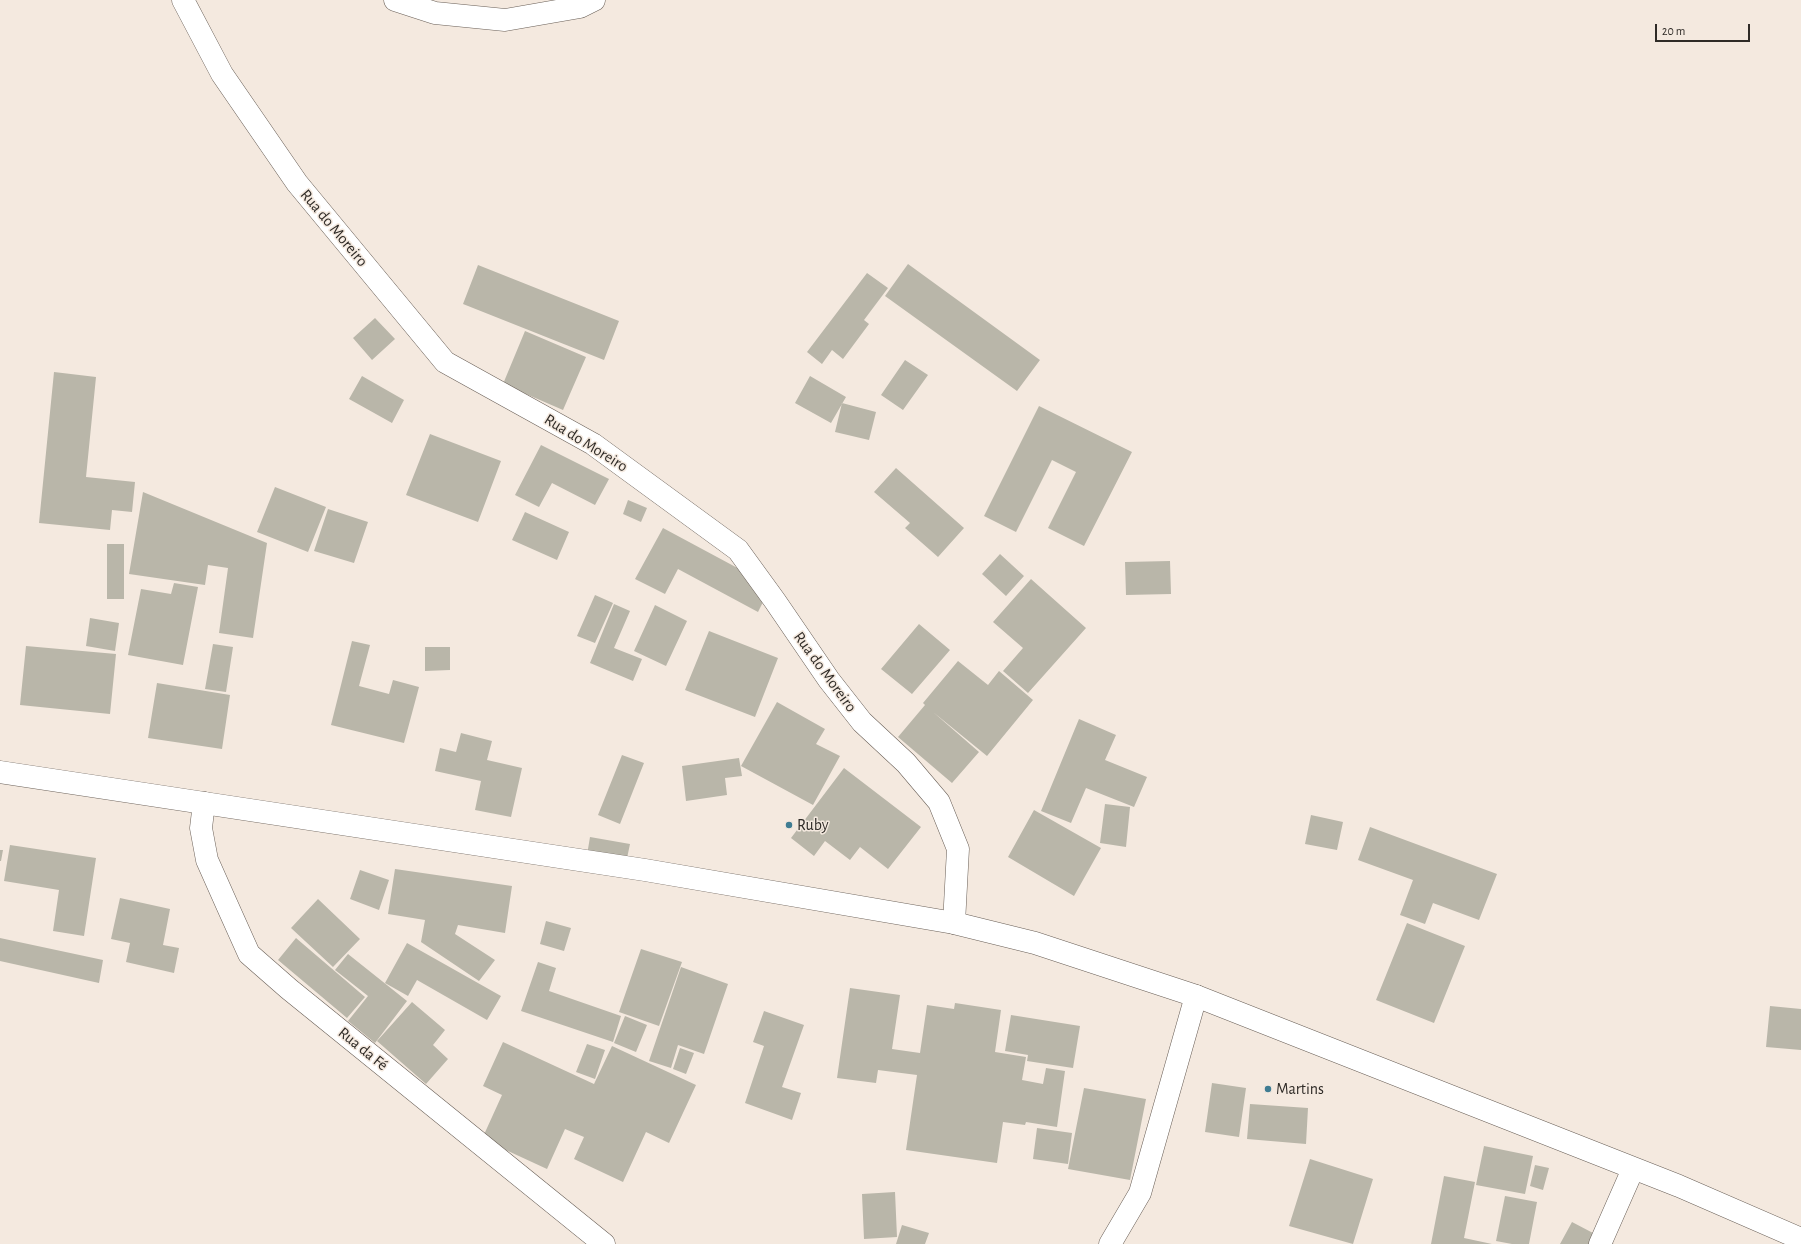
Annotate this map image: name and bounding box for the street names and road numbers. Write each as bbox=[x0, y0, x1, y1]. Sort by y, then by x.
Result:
street label: Rua do Moreiro bbox=[296, 185, 372, 271]
street label: Rua do Moreiro bbox=[541, 410, 631, 476]
street label: Rua do Moreiro bbox=[789, 628, 861, 716]
street label: Rua da Fé bbox=[334, 1023, 392, 1075]

